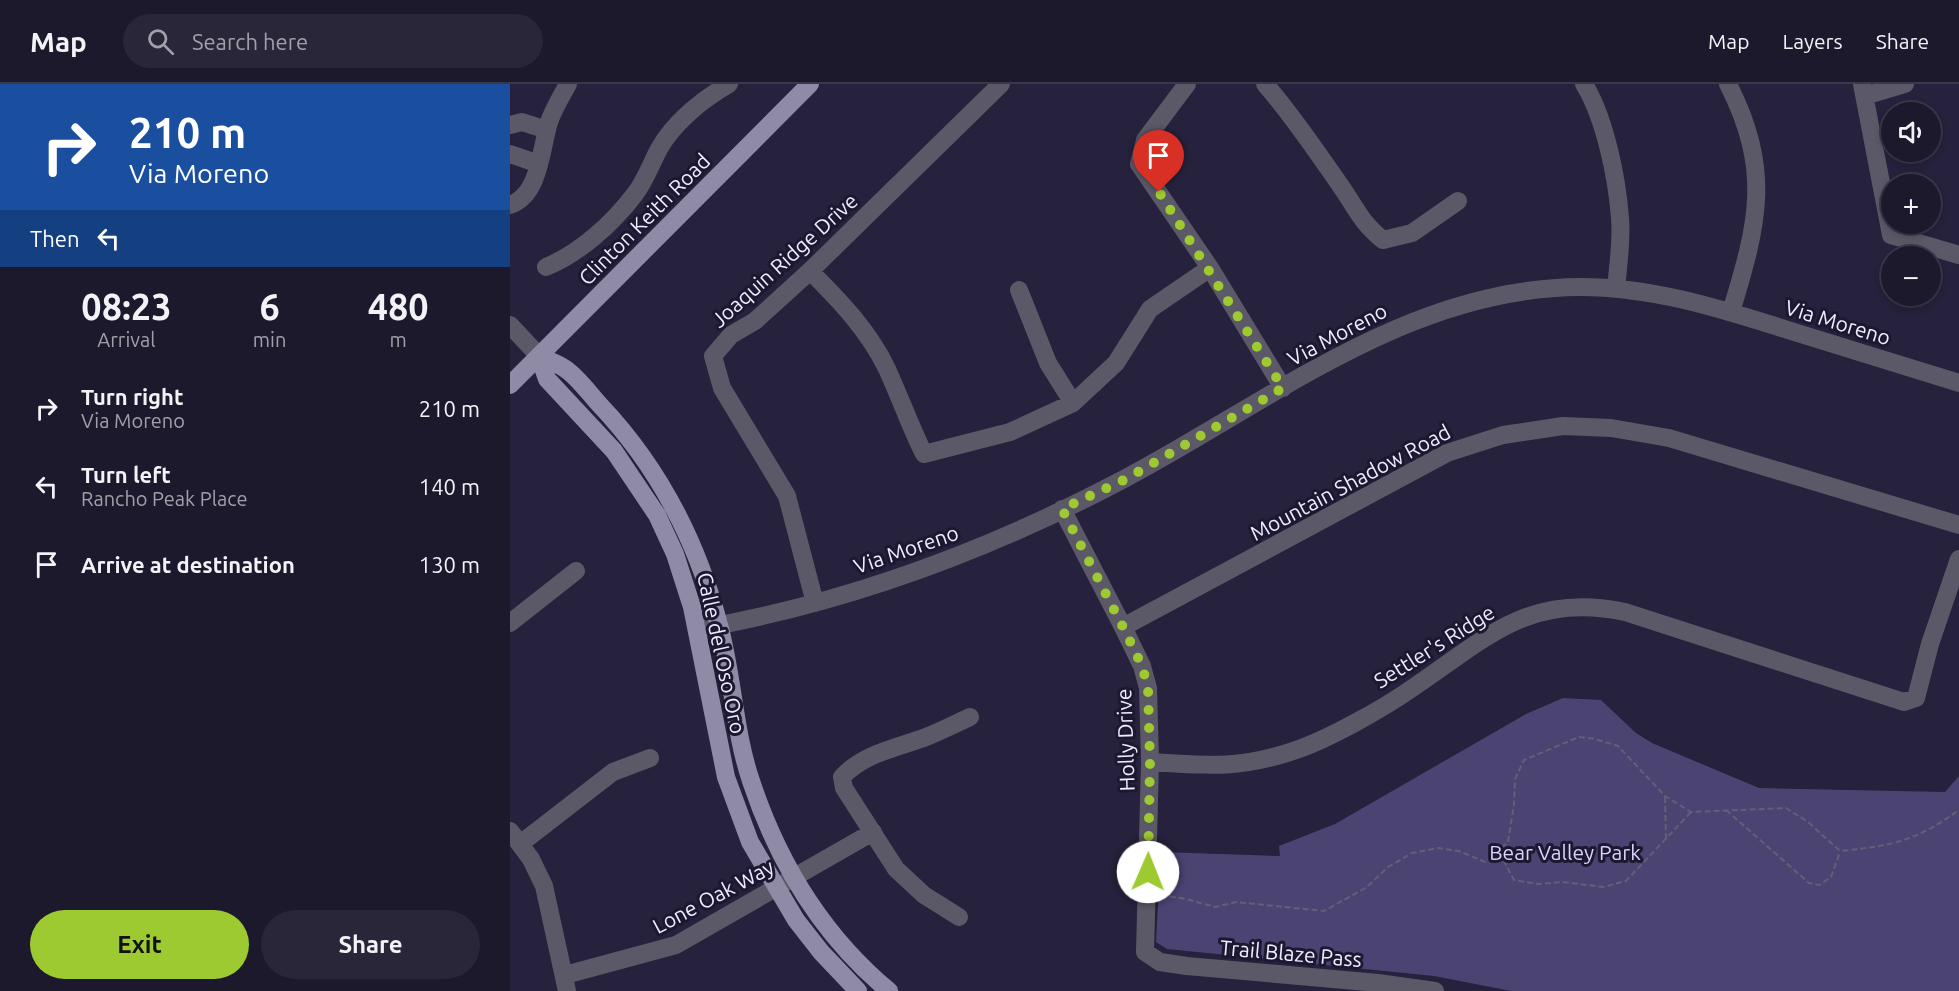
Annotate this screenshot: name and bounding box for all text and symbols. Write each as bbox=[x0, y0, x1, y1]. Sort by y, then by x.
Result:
search box bbox=[123, 14, 543, 68]
icon: search bbox=[144, 25, 177, 58]
text: Map bbox=[30, 26, 87, 57]
text: Search here bbox=[192, 29, 308, 54]
text: Map bbox=[1708, 29, 1749, 53]
text: Layers bbox=[1782, 29, 1843, 53]
text: Share bbox=[1876, 29, 1929, 53]
map controls bbox=[1881, 102, 1941, 306]
button: sound bbox=[1881, 102, 1941, 162]
icon: right bbox=[30, 108, 108, 186]
text: 210 m bbox=[129, 109, 246, 156]
pin bbox=[1133, 130, 1184, 192]
icon: arrive bbox=[1142, 139, 1175, 172]
street label: Clinton Keith Road bbox=[573, 148, 715, 290]
text: Via Moreno bbox=[129, 158, 269, 188]
button: + bbox=[1881, 174, 1941, 234]
street label: Joaquin Ridge Drive bbox=[706, 188, 862, 332]
icon: left bbox=[92, 222, 125, 255]
text: Then bbox=[30, 226, 80, 251]
button: − bbox=[1881, 246, 1941, 306]
text: 08:23 bbox=[81, 286, 171, 327]
text: 6 bbox=[259, 286, 280, 327]
text: 480 bbox=[368, 286, 429, 327]
street label: Via Moreno bbox=[1782, 295, 1894, 349]
street label: Via Moreno bbox=[1283, 298, 1391, 370]
text: Arrival bbox=[97, 328, 156, 351]
text: min bbox=[253, 328, 286, 351]
text: m bbox=[390, 328, 407, 351]
text: Turn right bbox=[81, 384, 183, 409]
icon: right bbox=[30, 392, 63, 425]
text: 210 m bbox=[419, 396, 480, 421]
text: Via Moreno bbox=[81, 409, 185, 432]
street label: Mountain Shadow Road bbox=[1246, 419, 1454, 545]
text: Turn left bbox=[81, 462, 171, 487]
icon: left bbox=[30, 470, 63, 503]
text: 140 m bbox=[419, 474, 480, 499]
text: Rancho Peak Place bbox=[81, 487, 247, 510]
street label: Via Moreno bbox=[851, 520, 961, 578]
icon: arrive bbox=[30, 548, 63, 581]
text: Arrive at destination bbox=[81, 552, 295, 577]
text: 130 m bbox=[419, 552, 480, 577]
street label: Calle del Oso Oro bbox=[693, 570, 751, 736]
street label: Settler's Ridge bbox=[1369, 599, 1499, 693]
street label: Holly Drive bbox=[1111, 688, 1139, 792]
position arrow bbox=[1116, 840, 1180, 904]
park label: Bear Valley Park bbox=[1489, 840, 1641, 864]
street label: Lone Oak Way bbox=[648, 854, 778, 938]
button: Exit bbox=[30, 910, 249, 979]
button: Share bbox=[261, 910, 480, 979]
street label: Trail Blaze Pass bbox=[1219, 935, 1363, 971]

